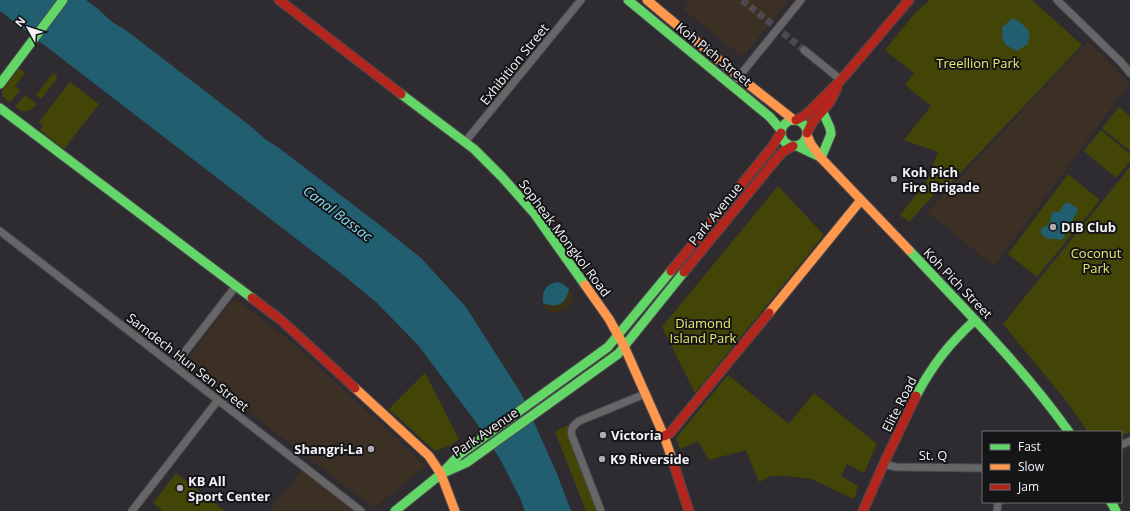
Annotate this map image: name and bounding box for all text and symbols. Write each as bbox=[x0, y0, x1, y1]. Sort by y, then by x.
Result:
north arrow bbox=[8, 8, 48, 48]
text: N bbox=[11, 13, 28, 30]
street label: Koh Pich Street bbox=[673, 18, 756, 90]
street label: Exhibition Street bbox=[476, 19, 553, 108]
park label: Treellion Park bbox=[936, 54, 1020, 72]
place label: Koh Pich Fire Brigade bbox=[902, 163, 980, 196]
marker: Koh Pich Fire Brigade bbox=[889, 174, 899, 184]
street label: Sopheak Mongkol Road bbox=[515, 176, 615, 300]
street label: Park Avenue bbox=[684, 179, 746, 249]
water label: Canal Bassac bbox=[300, 181, 377, 246]
place label: DIB Club bbox=[1061, 218, 1116, 236]
marker: DIB Club bbox=[1048, 222, 1058, 232]
street label: Koh Pich Street bbox=[920, 244, 997, 323]
park label: Coconut Park bbox=[1071, 244, 1122, 277]
street label: Samdech Hun Sen Street bbox=[123, 309, 253, 416]
park label: Diamond Island Park bbox=[670, 314, 737, 347]
street label: Elite Road bbox=[877, 373, 921, 435]
street label: Park Avenue bbox=[449, 403, 521, 461]
place label: Victoria bbox=[611, 426, 662, 444]
marker: Victoria bbox=[598, 430, 608, 440]
legend bbox=[982, 431, 1122, 503]
text: Fast bbox=[1018, 438, 1041, 455]
place label: Shangri-La bbox=[294, 440, 363, 458]
marker: Shangri-La bbox=[366, 444, 376, 454]
street label: St. Q bbox=[919, 446, 947, 464]
place label: K9 Riverside bbox=[610, 450, 690, 468]
marker: K9 Riverside bbox=[597, 454, 607, 464]
text: Slow bbox=[1018, 458, 1045, 475]
place label: KB All Sport Center bbox=[188, 472, 270, 505]
text: Jam bbox=[1017, 478, 1039, 495]
marker: KB All Sport Center bbox=[175, 483, 185, 493]

